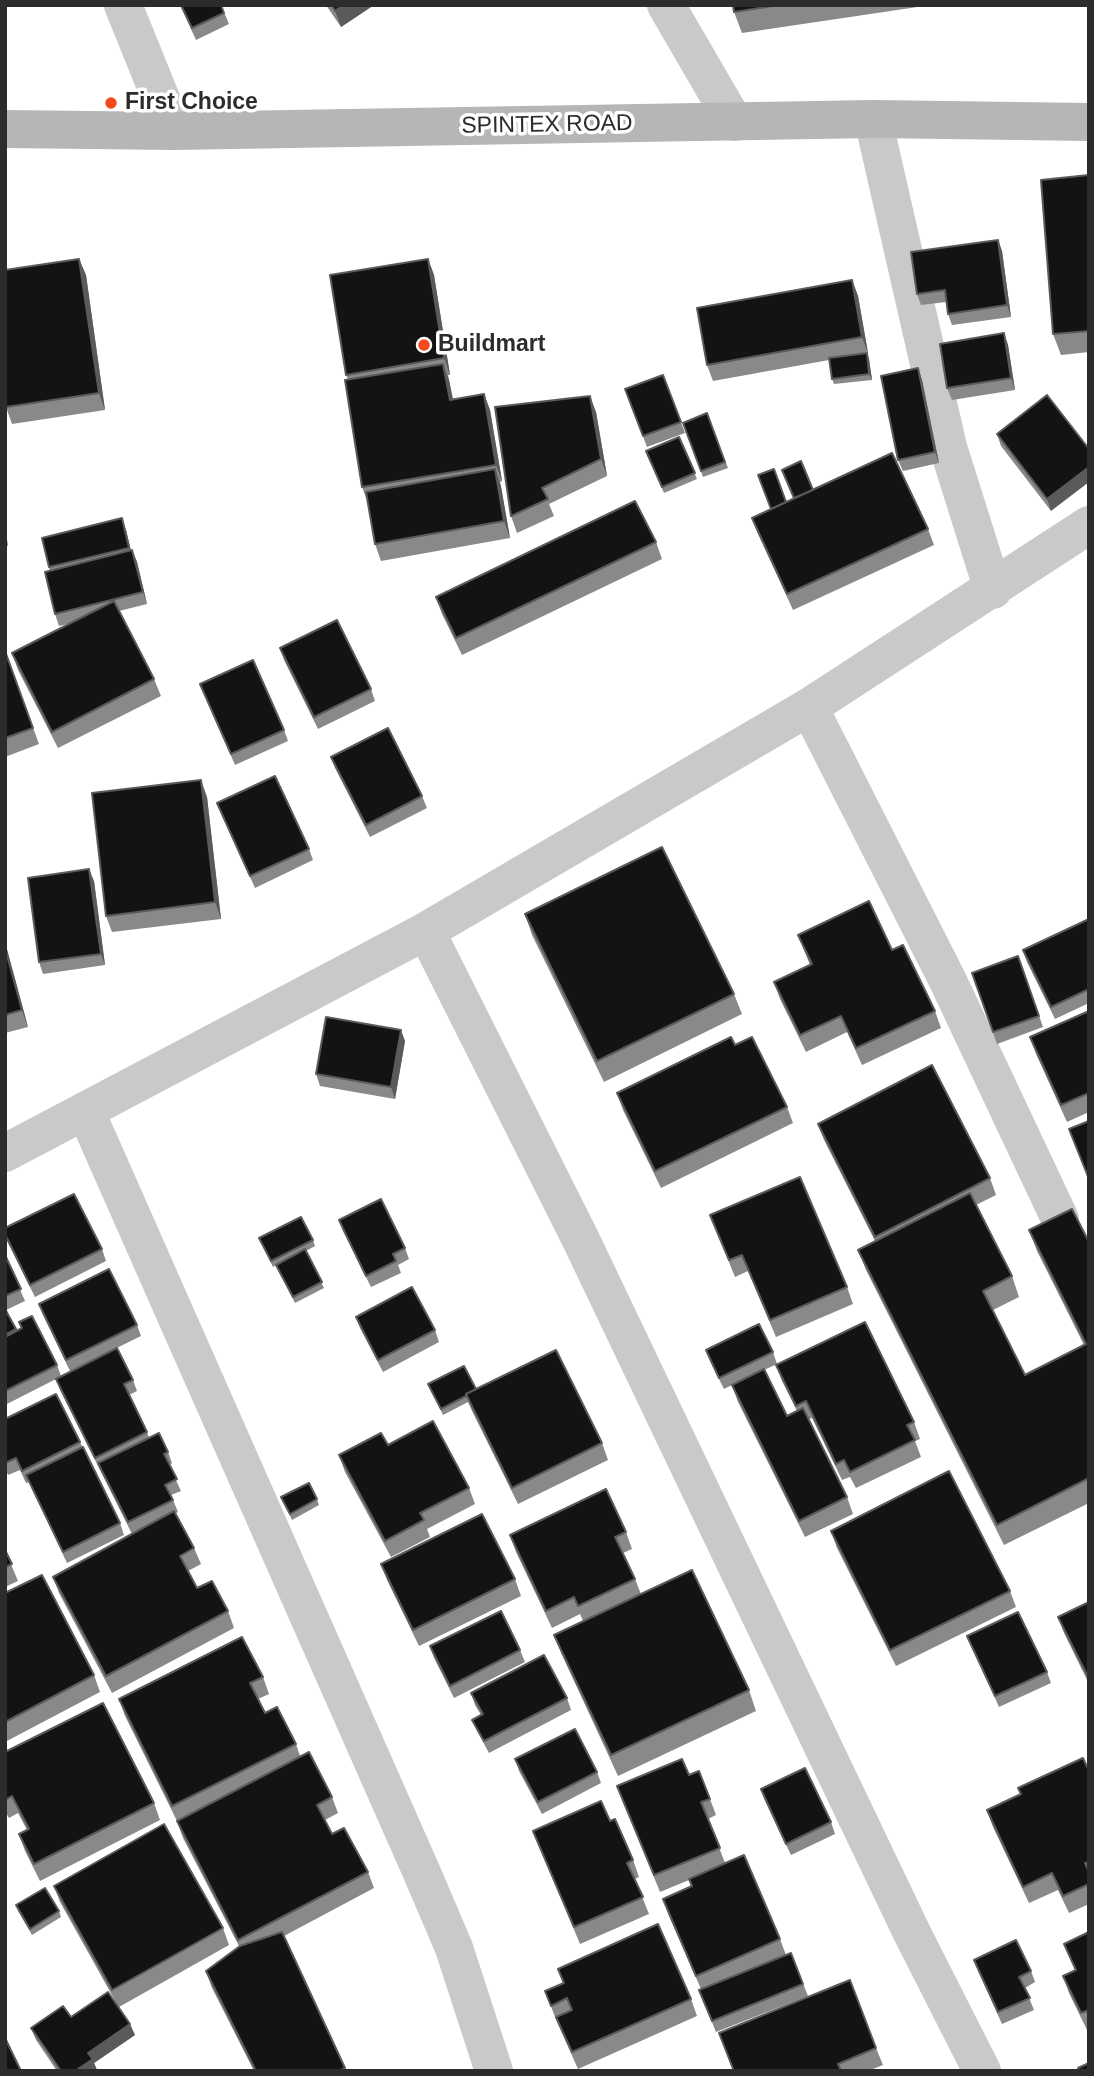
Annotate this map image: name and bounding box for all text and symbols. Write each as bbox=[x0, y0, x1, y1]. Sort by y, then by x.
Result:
place label: First Choice bbox=[125, 89, 258, 117]
marker: First Choice bbox=[103, 95, 119, 111]
street label: SPINTEX ROAD bbox=[461, 110, 633, 140]
place label: Buildmart bbox=[438, 331, 545, 359]
marker: Buildmart bbox=[416, 337, 432, 353]

